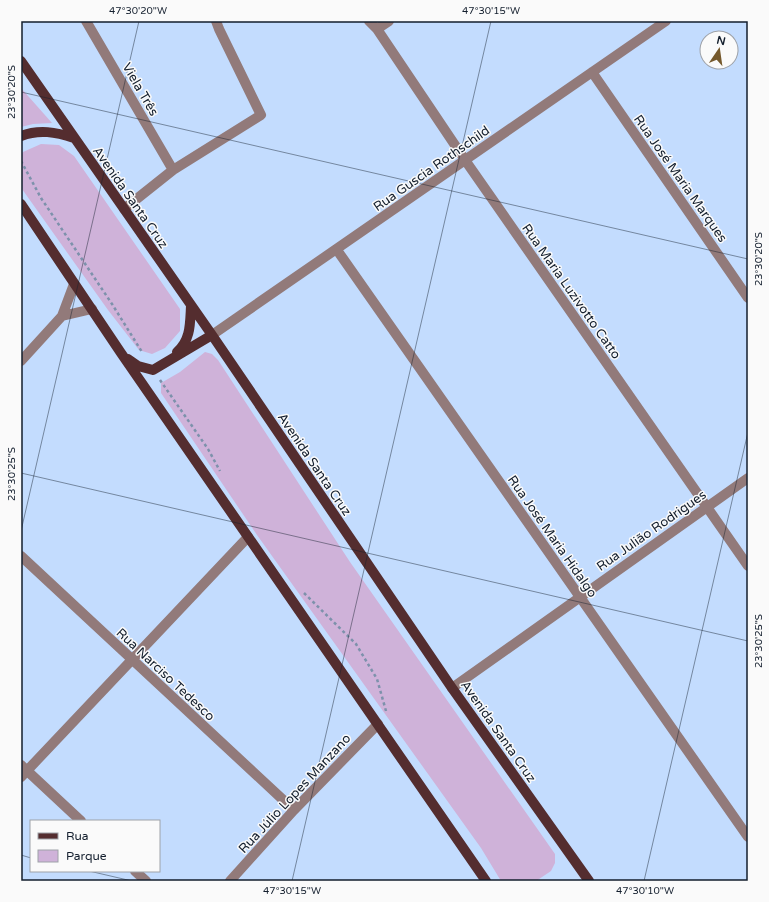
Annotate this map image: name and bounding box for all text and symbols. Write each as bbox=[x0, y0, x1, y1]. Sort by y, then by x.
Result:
text: 47°30'20"W bbox=[109, 5, 167, 17]
text: 47°30'15"W bbox=[462, 5, 520, 17]
north arrow bbox=[699, 30, 739, 70]
text: N bbox=[715, 33, 727, 48]
street label: Viela Três bbox=[118, 60, 162, 119]
text: 23°30'20"S bbox=[6, 65, 18, 119]
street label: Rua José Maria Marques bbox=[630, 112, 730, 245]
street label: Rua Guscia Rothschild bbox=[370, 123, 493, 215]
street label: Avenida Santa Cruz bbox=[89, 144, 171, 252]
street label: Rua Maria Luzivotto Catto bbox=[518, 221, 624, 362]
text: 23°30'20"S bbox=[753, 232, 765, 286]
street label: Avenida Santa Cruz bbox=[274, 410, 354, 519]
text: 23°30'25"S bbox=[6, 447, 18, 501]
street label: Rua José Maria Hidalgo bbox=[504, 472, 600, 601]
street label: Rua Julião Rodrigues bbox=[594, 487, 709, 575]
text: 23°30'25"S bbox=[753, 614, 765, 668]
street label: Rua Narciso Tedesco bbox=[113, 625, 218, 725]
street label: Avenida Santa Cruz bbox=[457, 678, 539, 786]
street label: Rua Júlio Lopes Manzano bbox=[235, 731, 354, 857]
legend bbox=[30, 820, 160, 872]
text: Rua bbox=[66, 829, 89, 843]
text: Parque bbox=[66, 849, 107, 863]
text: 47°30'15"W bbox=[263, 885, 321, 897]
text: 47°30'10"W bbox=[616, 885, 674, 897]

